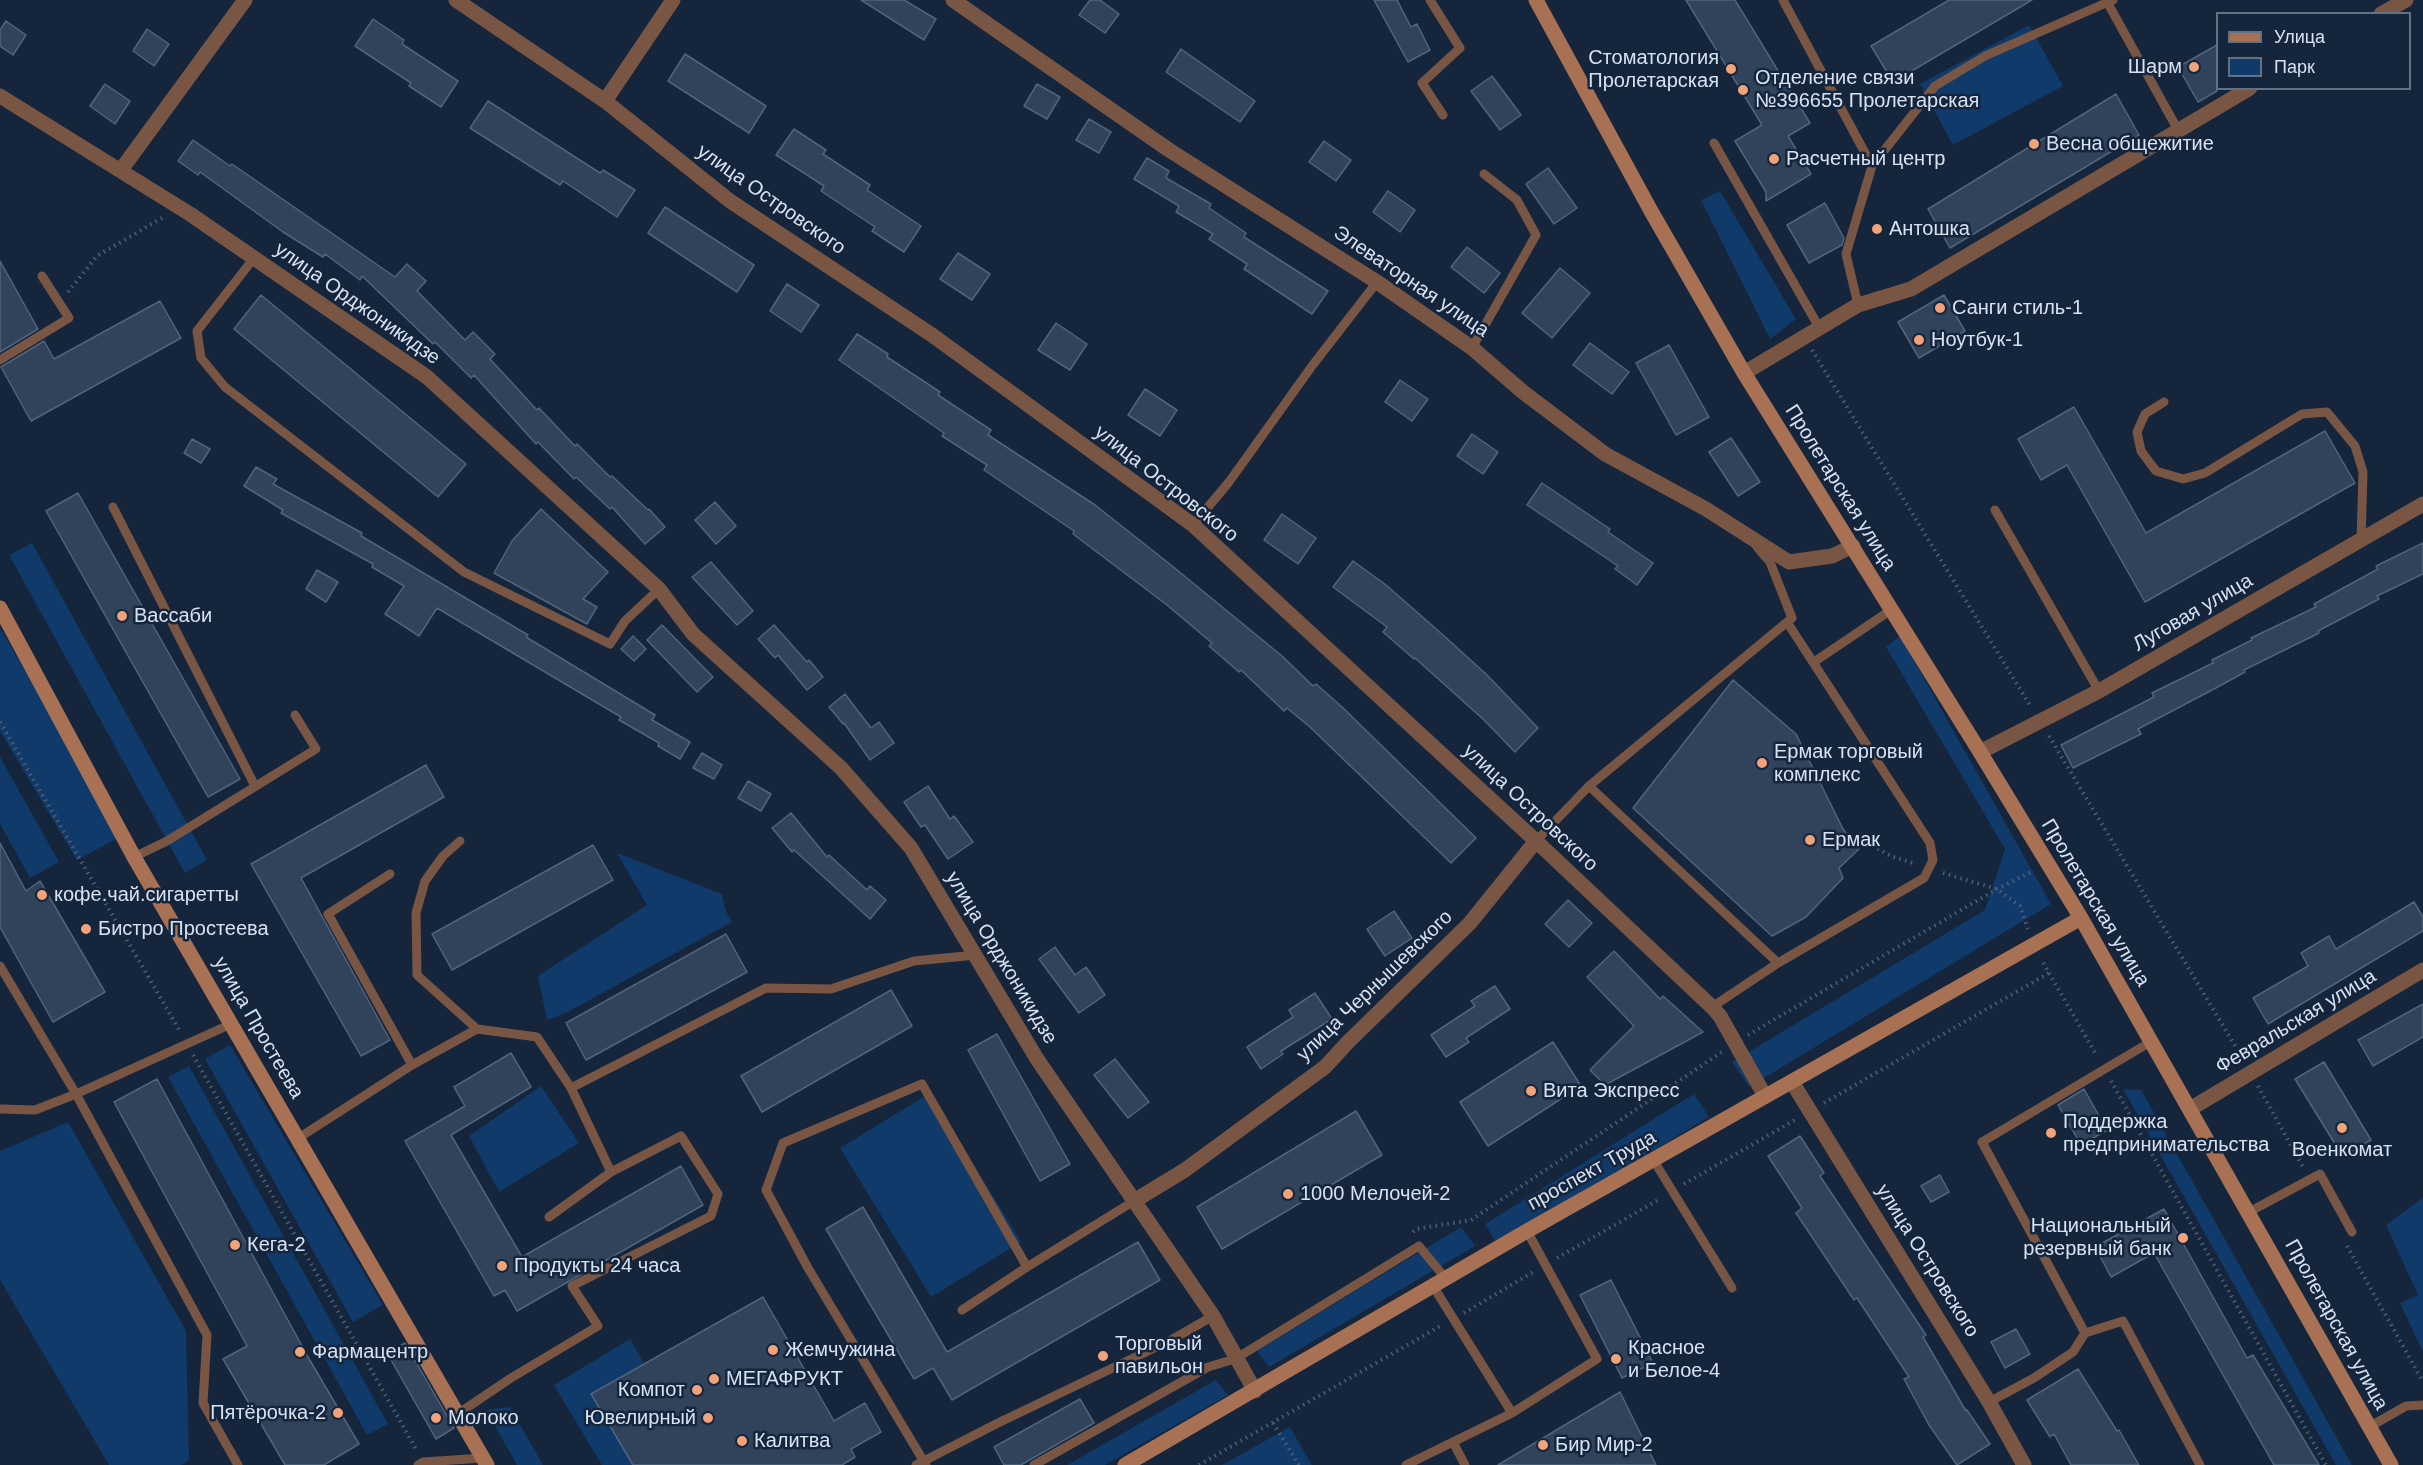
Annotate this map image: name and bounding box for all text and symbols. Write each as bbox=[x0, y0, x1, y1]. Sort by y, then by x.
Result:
legend bbox=[2216, 12, 2411, 90]
text: Улица bbox=[2274, 27, 2325, 47]
place label: Стоматология Пролетарская bbox=[1588, 46, 1719, 93]
place label: Шарм bbox=[2128, 55, 2182, 79]
text: Парк bbox=[2274, 57, 2315, 77]
marker: Шарм bbox=[2187, 60, 2201, 74]
marker: Стоматология Пролетарская bbox=[1724, 62, 1738, 76]
place label: Отделение связи №396655 Пролетарская bbox=[1755, 66, 1979, 113]
marker: Отделение связи №396655 Пролетарская bbox=[1736, 83, 1750, 97]
place label: Весна общежитие bbox=[2046, 132, 2214, 156]
marker: Весна общежитие bbox=[2027, 137, 2041, 151]
street label: улица Островского bbox=[692, 140, 850, 260]
place label: Расчетный центр bbox=[1786, 147, 1945, 171]
marker: Расчетный центр bbox=[1767, 152, 1781, 166]
place label: Антошка bbox=[1889, 217, 1970, 241]
street label: Элеваторная улица bbox=[1329, 221, 1493, 343]
marker: Антошка bbox=[1870, 222, 1884, 236]
street label: улица Орджоникидзе bbox=[270, 238, 444, 370]
place label: Санги стиль-1 bbox=[1952, 296, 2083, 320]
marker: Санги стиль-1 bbox=[1933, 301, 1947, 315]
place label: Ноутбук-1 bbox=[1931, 328, 2023, 352]
marker: Ноутбук-1 bbox=[1912, 333, 1926, 347]
street label: Пролетарская улица bbox=[1779, 401, 1901, 575]
street label: улица Островского bbox=[1089, 420, 1243, 548]
street label: Луговая улица bbox=[2129, 569, 2257, 657]
place label: Вассаби bbox=[134, 604, 212, 628]
marker: Вассаби bbox=[115, 609, 129, 623]
street label: улица Островского bbox=[1457, 739, 1603, 877]
place label: Ермак торговый комплекс bbox=[1774, 740, 1923, 787]
marker: Ермак торговый комплекс bbox=[1755, 756, 1769, 770]
street label: Пролетарская улица bbox=[2035, 815, 2155, 991]
place label: Ермак bbox=[1822, 828, 1880, 852]
marker: Ермак bbox=[1803, 833, 1817, 847]
street label: улица Орджоникидзе bbox=[940, 867, 1062, 1049]
place label: кофе.чай.сигаретты bbox=[54, 883, 239, 907]
marker: кофе.чай.сигаретты bbox=[35, 888, 49, 902]
street label: улица Чернышевского bbox=[1292, 905, 1458, 1067]
place label: Бистро Простеева bbox=[98, 917, 269, 941]
marker: Бистро Простеева bbox=[79, 922, 93, 936]
street label: улица Простеева bbox=[208, 953, 308, 1103]
street label: Февральская улица bbox=[2211, 965, 2381, 1079]
place label: Вита Экспресс bbox=[1543, 1079, 1680, 1103]
marker: Вита Экспресс bbox=[1524, 1084, 1538, 1098]
place label: Поддержка предпринимательства bbox=[2063, 1110, 2269, 1157]
marker: Военкомат bbox=[2335, 1121, 2349, 1135]
street label: проспект Труда bbox=[1524, 1126, 1660, 1216]
marker: Поддержка предпринимательства bbox=[2044, 1126, 2058, 1140]
place label: Военкомат bbox=[2292, 1138, 2392, 1162]
street label: улица Островского bbox=[1870, 1180, 1984, 1342]
place label: 1000 Мелочей-2 bbox=[1300, 1182, 1450, 1206]
marker: 1000 Мелочей-2 bbox=[1281, 1187, 1295, 1201]
place label: Национальный резервный банк bbox=[2023, 1214, 2171, 1261]
marker: Национальный резервный банк bbox=[2176, 1231, 2190, 1245]
place label: Кега-2 bbox=[247, 1233, 306, 1257]
street label: Пролетарская улица bbox=[2279, 1236, 2393, 1414]
marker: Кега-2 bbox=[228, 1238, 242, 1252]
place label: Продукты 24 часа bbox=[514, 1254, 680, 1278]
marker: Продукты 24 часа bbox=[495, 1259, 509, 1273]
place label: Торговый павильон bbox=[1115, 1332, 1203, 1379]
place label: Красное и Белое-4 bbox=[1628, 1336, 1720, 1383]
place label: Жемчужина bbox=[785, 1338, 895, 1362]
place label: Фармацентр bbox=[312, 1340, 428, 1364]
marker: Жемчужина bbox=[766, 1343, 780, 1357]
marker: Фармацентр bbox=[293, 1345, 307, 1359]
marker: Торговый павильон bbox=[1096, 1349, 1110, 1363]
marker: Красное и Белое-4 bbox=[1609, 1352, 1623, 1366]
place label: МЕГАФРУКТ bbox=[726, 1367, 843, 1391]
marker: МЕГАФРУКТ bbox=[707, 1372, 721, 1386]
place label: Компот bbox=[618, 1378, 685, 1402]
marker: Компот bbox=[690, 1383, 704, 1397]
place label: Пятёрочка-2 bbox=[210, 1401, 326, 1425]
marker: Пятёрочка-2 bbox=[331, 1406, 345, 1420]
place label: Молоко bbox=[448, 1406, 519, 1430]
place label: Ювелирный bbox=[584, 1406, 696, 1430]
marker: Молоко bbox=[429, 1411, 443, 1425]
marker: Ювелирный bbox=[701, 1411, 715, 1425]
place label: Калитва bbox=[754, 1429, 830, 1453]
place label: Бир Мир-2 bbox=[1555, 1433, 1653, 1457]
marker: Калитва bbox=[735, 1434, 749, 1448]
marker: Бир Мир-2 bbox=[1536, 1438, 1550, 1452]

